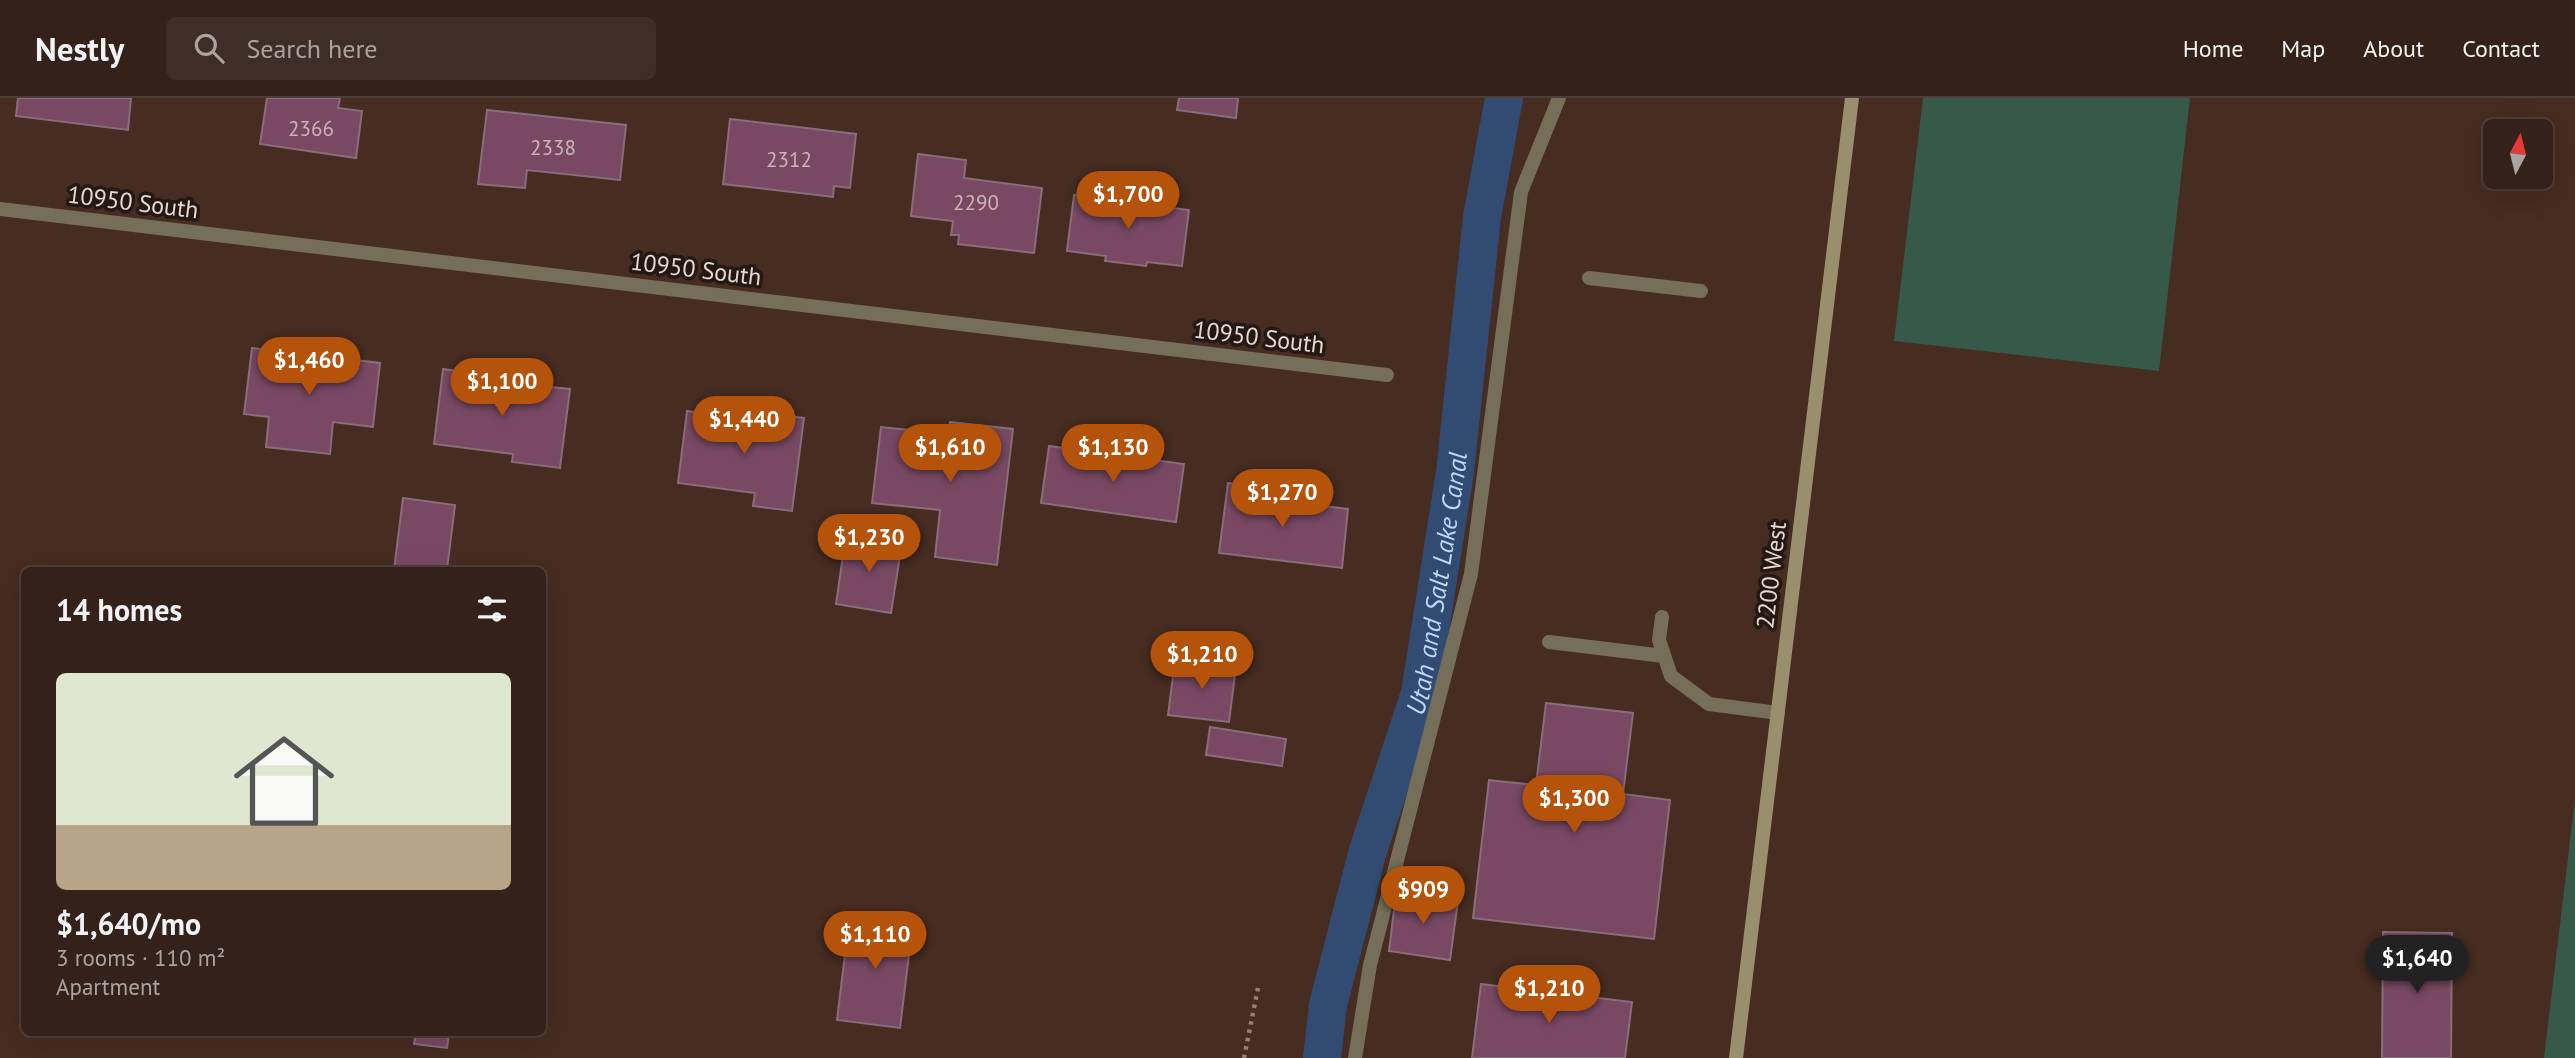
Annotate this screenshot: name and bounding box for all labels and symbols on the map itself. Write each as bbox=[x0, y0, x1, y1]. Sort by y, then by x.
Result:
house number: 2366 bbox=[288, 115, 334, 142]
north arrow bbox=[2483, 119, 2553, 189]
house number: 2338 bbox=[530, 134, 576, 161]
house number: 2312 bbox=[766, 146, 812, 173]
pin: $1,700 bbox=[1071, 172, 1185, 231]
street label: 10950 South bbox=[66, 179, 200, 225]
house number: 2290 bbox=[953, 189, 999, 216]
street label: 10950 South bbox=[629, 246, 763, 292]
street label: 10950 South bbox=[1192, 314, 1326, 360]
pin: $1,460 bbox=[252, 338, 366, 397]
pin: $1,100 bbox=[445, 358, 559, 418]
pin: $1,440 bbox=[687, 396, 801, 456]
pin: $1,610 bbox=[893, 424, 1007, 484]
pin: $1,130 bbox=[1056, 424, 1170, 484]
water label: Utah and Salt Lake Canal bbox=[1398, 450, 1474, 719]
pin: $1,270 bbox=[1225, 470, 1339, 529]
pin: $1,230 bbox=[812, 514, 926, 574]
street label: 2200 West bbox=[1749, 520, 1793, 630]
pin: $1,210 bbox=[1145, 632, 1259, 691]
pin: $1,300 bbox=[1517, 776, 1631, 835]
pin: $909 bbox=[1382, 866, 1464, 926]
pin: $1,110 bbox=[818, 912, 932, 971]
pin: $1,640 bbox=[2360, 936, 2474, 995]
pin: $1,210 bbox=[1492, 965, 1606, 1025]

